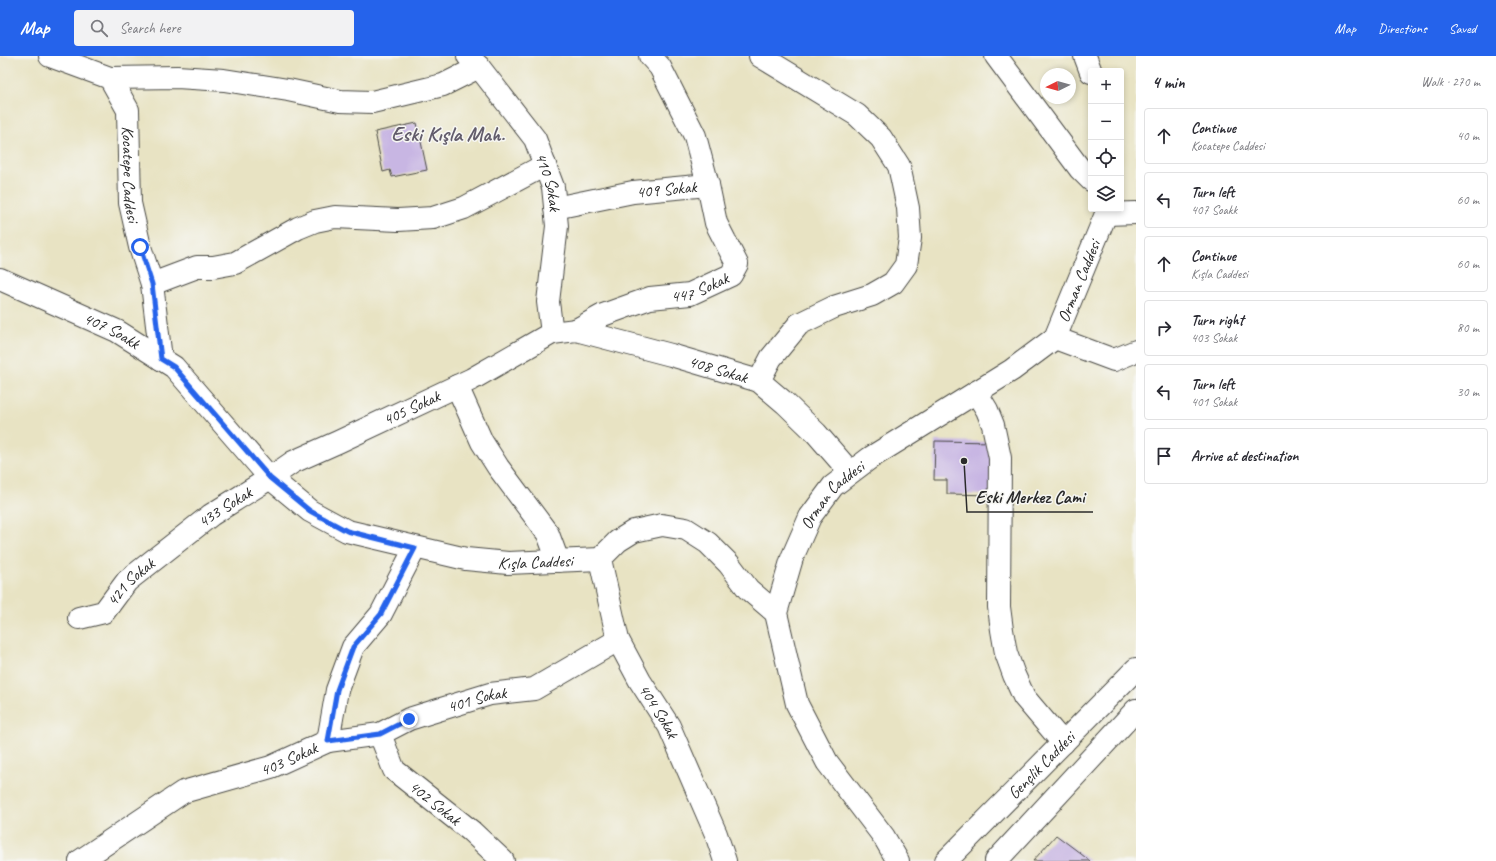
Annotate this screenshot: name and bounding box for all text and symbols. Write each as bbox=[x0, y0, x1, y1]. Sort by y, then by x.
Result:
search box bbox=[74, 10, 354, 46]
text: Map bbox=[20, 16, 50, 40]
icon: search bbox=[88, 17, 110, 39]
text: Search here bbox=[120, 19, 181, 38]
text: Map bbox=[1335, 20, 1356, 37]
text: Directions bbox=[1378, 20, 1427, 37]
text: Saved bbox=[1449, 20, 1476, 37]
north arrow bbox=[1040, 68, 1076, 104]
map controls bbox=[1088, 68, 1124, 212]
button: + bbox=[1088, 68, 1124, 104]
text: 4 min bbox=[1152, 72, 1185, 93]
text: Walk · 270 m bbox=[1421, 74, 1480, 90]
button: − bbox=[1088, 104, 1124, 140]
text: Continue bbox=[1191, 119, 1236, 138]
district label: Eski Kışla Mah. bbox=[391, 121, 506, 147]
icon: ahead bbox=[1153, 125, 1175, 147]
street label: Kocatepe Caddesi bbox=[118, 126, 145, 226]
text: 40 m bbox=[1457, 128, 1479, 144]
text: Kocatepe Caddesi bbox=[1191, 138, 1265, 154]
button: locate bbox=[1088, 140, 1124, 176]
street label: 410 Sokak bbox=[530, 149, 566, 214]
street label: 409 Sokak bbox=[635, 175, 699, 202]
button: layers bbox=[1088, 176, 1124, 212]
text: Turn left bbox=[1191, 183, 1234, 202]
icon: left bbox=[1153, 189, 1175, 211]
text: 60 m bbox=[1457, 192, 1479, 208]
text: 407 Soakk bbox=[1191, 202, 1237, 218]
street label: Orman Caddesi bbox=[1052, 235, 1105, 325]
route start bbox=[131, 238, 149, 256]
text: Continue bbox=[1191, 247, 1236, 266]
icon: ahead bbox=[1153, 253, 1175, 275]
text: 60 m bbox=[1457, 256, 1479, 272]
street label: 447 Sokak bbox=[670, 266, 733, 306]
text: Kışla Caddesi bbox=[1191, 266, 1248, 282]
street label: 407 Soakk bbox=[81, 307, 145, 354]
text: Turn right bbox=[1191, 311, 1244, 330]
icon: right bbox=[1153, 317, 1175, 339]
text: 80 m bbox=[1457, 320, 1479, 336]
text: 403 Sokak bbox=[1191, 330, 1237, 346]
street label: 408 Sokak bbox=[686, 350, 752, 388]
text: Turn left bbox=[1191, 375, 1234, 394]
icon: left bbox=[1153, 381, 1175, 403]
street label: 405 Sokak bbox=[379, 384, 445, 430]
text: 30 m bbox=[1457, 384, 1479, 400]
text: 401 Sokak bbox=[1191, 394, 1237, 410]
icon: arrive bbox=[1153, 445, 1175, 467]
text: Arrive at destination bbox=[1191, 447, 1298, 466]
street label: Orman Caddesi bbox=[795, 455, 870, 532]
street label: 433 Sokak bbox=[193, 481, 257, 532]
callout: Eski Merkez Cami bbox=[967, 482, 1093, 512]
text: Eski Merkez Cami bbox=[975, 486, 1087, 508]
street label: Kışla Caddesi bbox=[497, 550, 575, 574]
street label: 421 Sokak bbox=[102, 552, 160, 610]
street label: 404 Sokak bbox=[634, 680, 684, 743]
street label: 401 Sokak bbox=[445, 682, 509, 717]
route end bbox=[400, 710, 418, 728]
street label: Gençlik Caddesi bbox=[1003, 726, 1080, 803]
street label: 403 Sokak bbox=[258, 736, 322, 780]
street label: 402 Sokak bbox=[405, 776, 467, 831]

